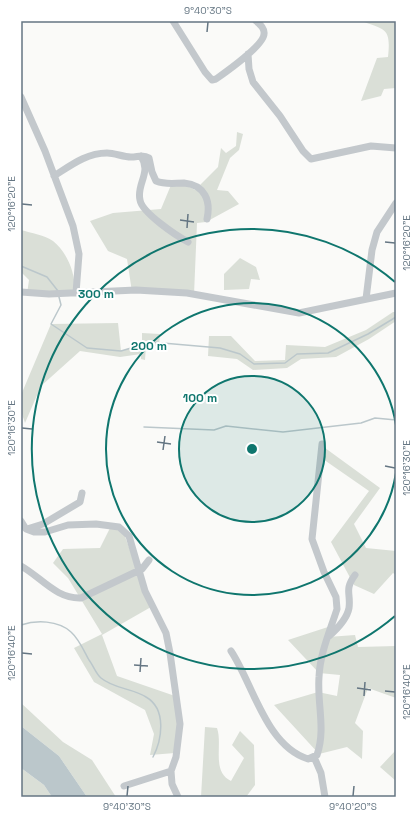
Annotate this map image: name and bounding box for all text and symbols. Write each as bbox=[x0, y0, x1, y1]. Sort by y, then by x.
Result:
text: 9°40'30"S bbox=[184, 4, 232, 17]
text: 120°16'20"E bbox=[5, 176, 18, 232]
text: 120°16'20"E bbox=[400, 215, 413, 271]
text: 300 m bbox=[78, 286, 114, 302]
text: 200 m bbox=[131, 338, 167, 354]
text: 100 m bbox=[183, 390, 217, 406]
text: 120°16'30"E bbox=[5, 400, 18, 456]
text: 120°16'30"E bbox=[400, 440, 413, 496]
centre of rings bbox=[245, 442, 259, 456]
text: 120°16'40"E bbox=[5, 625, 18, 681]
text: 120°16'40"E bbox=[400, 664, 413, 720]
text: 9°40'30"S bbox=[103, 800, 151, 813]
text: 9°40'20"S bbox=[329, 800, 377, 813]

